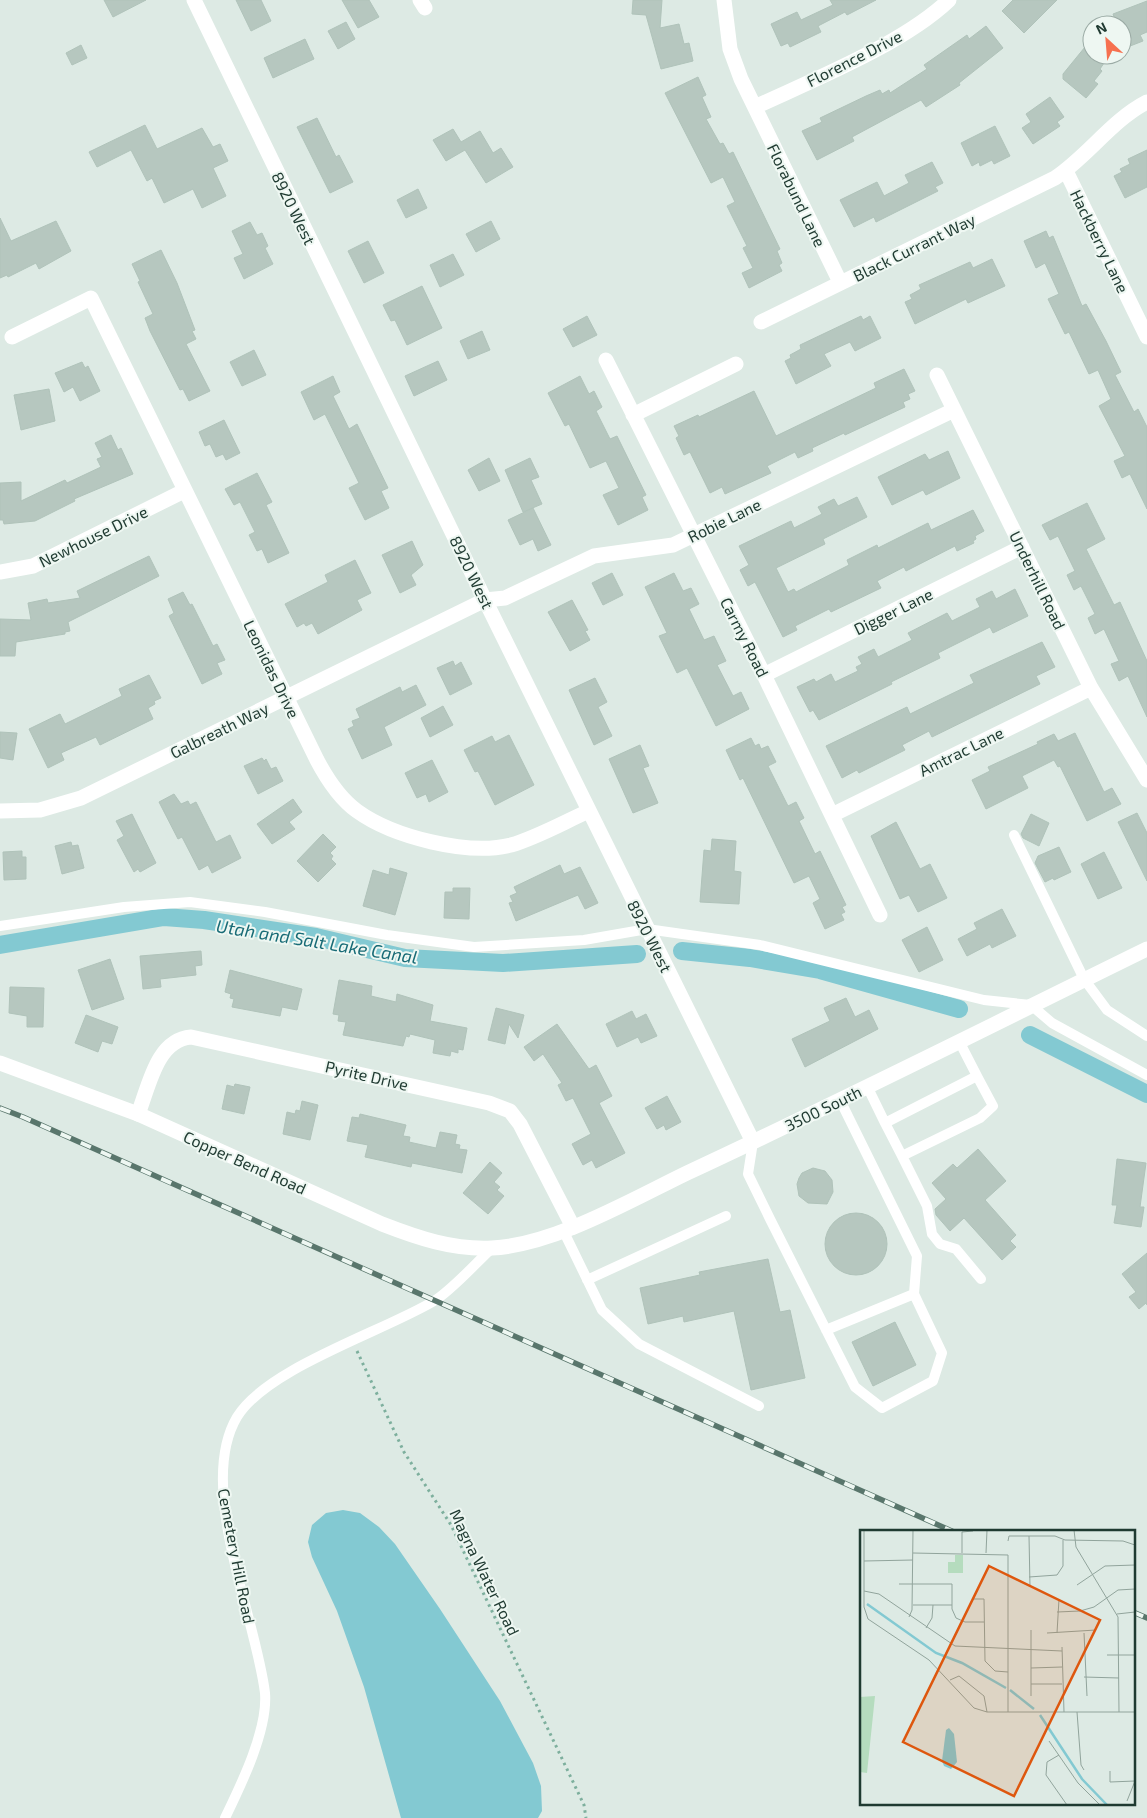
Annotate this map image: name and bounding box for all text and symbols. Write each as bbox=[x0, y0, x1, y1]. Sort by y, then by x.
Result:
north arrow bbox=[1082, 15, 1132, 65]
text: N bbox=[1093, 18, 1109, 38]
street label: Florence Drive bbox=[803, 26, 905, 90]
street label: Florabund Lane bbox=[764, 140, 830, 250]
street label: 8920 West bbox=[268, 169, 320, 247]
street label: Hackberry Lane bbox=[1067, 186, 1133, 296]
street label: Black Currant Way bbox=[850, 209, 979, 285]
street label: Robie Lane bbox=[684, 494, 764, 546]
street label: Newhouse Drive bbox=[35, 501, 151, 571]
street label: Underhill Road bbox=[1006, 528, 1070, 632]
street label: 8920 West bbox=[446, 533, 498, 611]
street label: Digger Lane bbox=[850, 584, 936, 638]
street label: Carmy Road bbox=[717, 594, 773, 680]
street label: Leonidas Drive bbox=[240, 617, 304, 721]
street label: Galbreath Way bbox=[167, 698, 272, 762]
street label: Amtrac Lane bbox=[916, 722, 1006, 780]
street label: 8920 West bbox=[624, 897, 676, 975]
water label: Utah and Salt Lake Canal bbox=[215, 914, 419, 968]
street label: Pyrite Drive bbox=[324, 1056, 410, 1094]
street label: 3500 South bbox=[782, 1081, 864, 1135]
street label: Copper Bend Road bbox=[181, 1126, 309, 1198]
street label: Cemetery Hill Road bbox=[215, 1487, 259, 1625]
street label: Magna Water Road bbox=[446, 1506, 524, 1638]
inset map bbox=[860, 1530, 1134, 1806]

